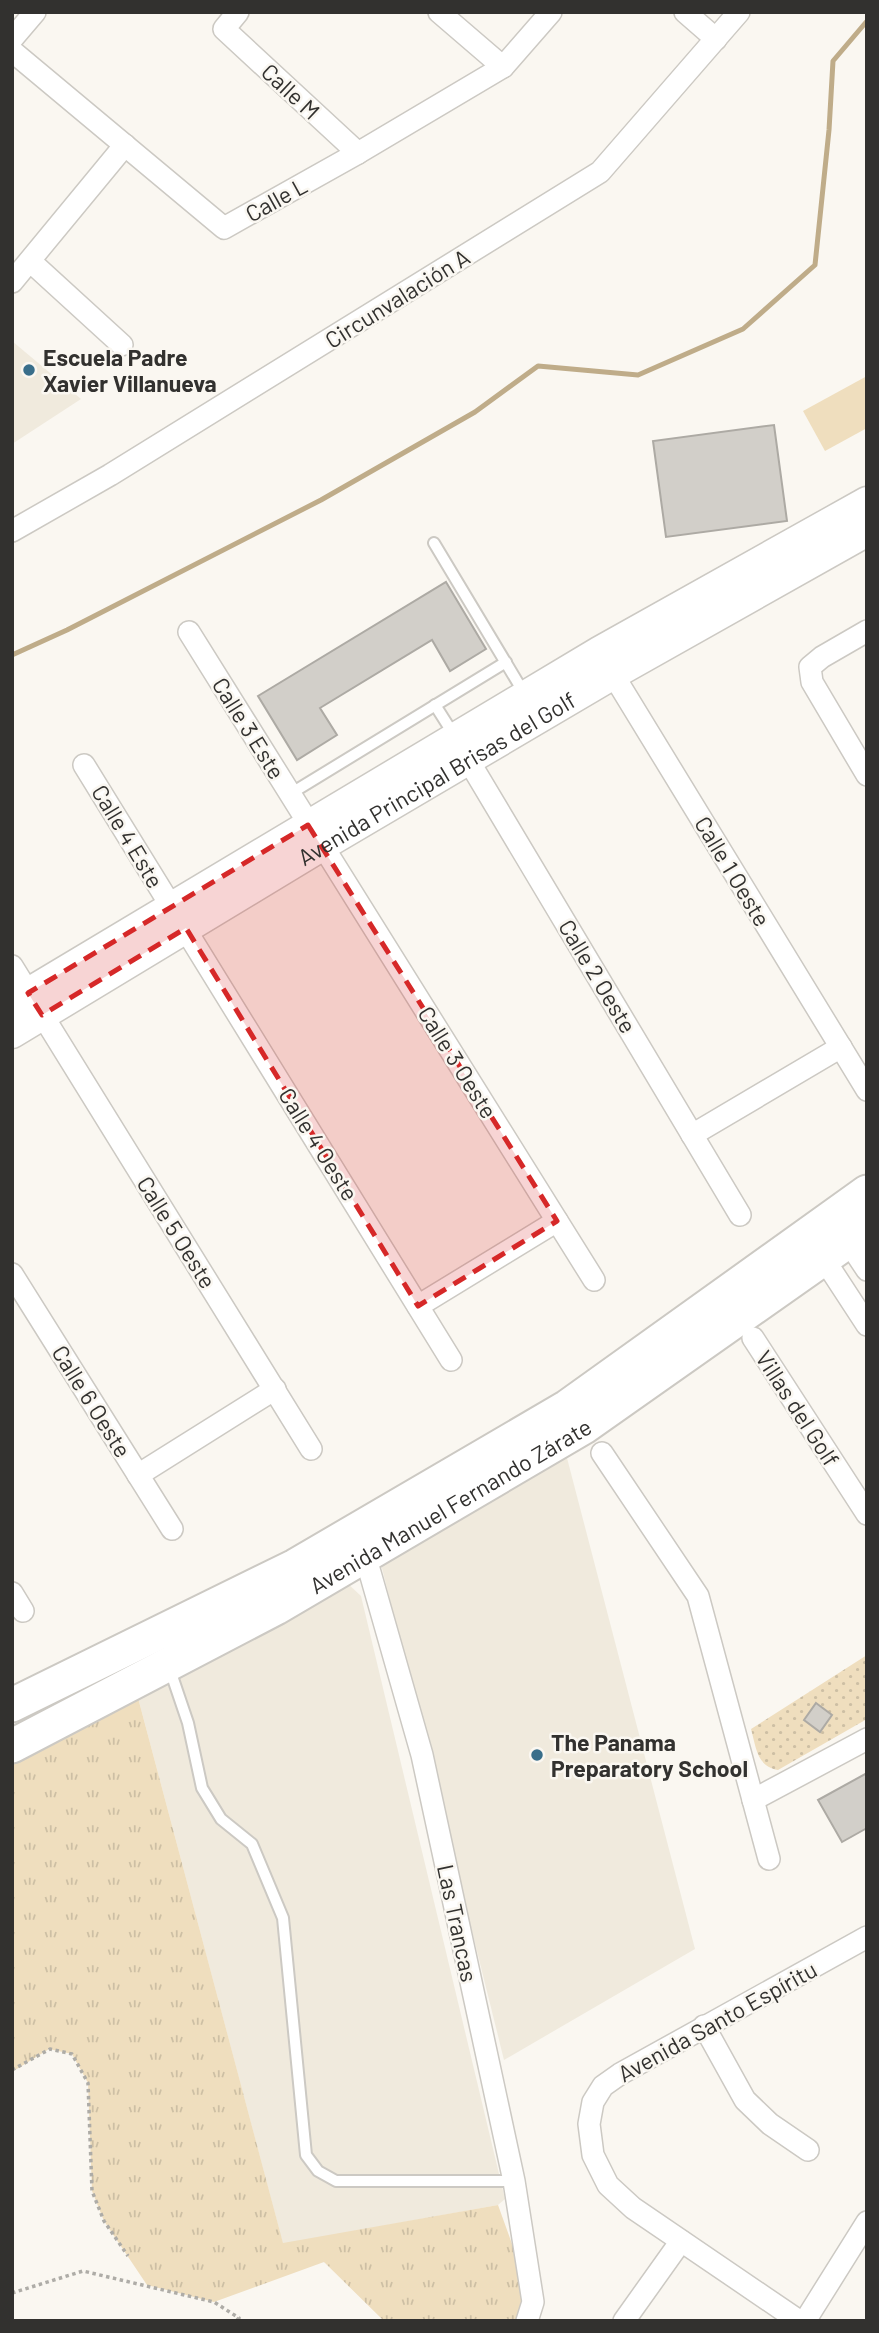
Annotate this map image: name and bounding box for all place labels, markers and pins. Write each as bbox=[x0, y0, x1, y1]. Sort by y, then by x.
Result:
place label: Escuela Padre Xavier Villanueva bbox=[43, 343, 217, 397]
marker: Escuela Padre Xavier Villanueva bbox=[21, 362, 37, 378]
place label: The Panama Preparatory School bbox=[551, 1728, 748, 1782]
marker: The Panama Preparatory School bbox=[529, 1747, 545, 1763]

